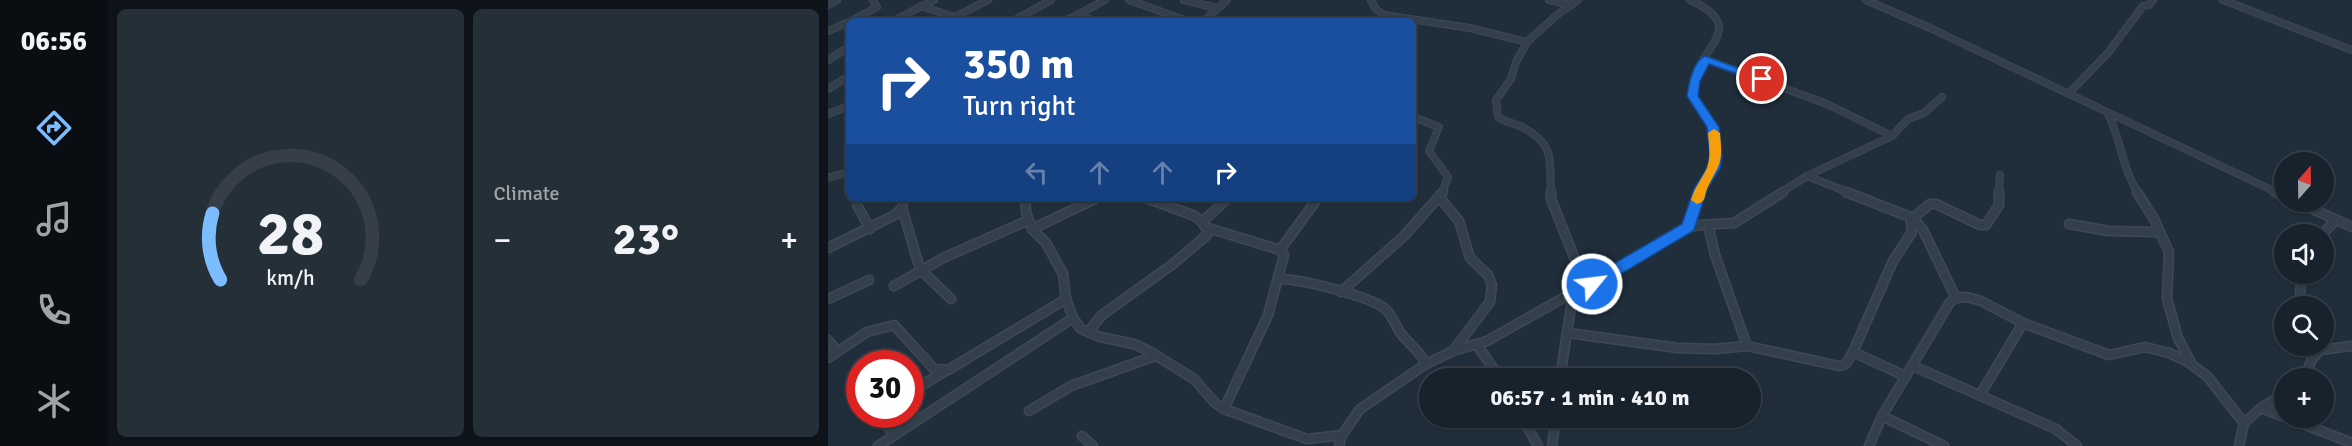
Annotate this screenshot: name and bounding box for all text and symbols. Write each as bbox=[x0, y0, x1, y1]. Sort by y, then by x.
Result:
text: 06:56 bbox=[21, 25, 87, 58]
text: 350 m bbox=[963, 39, 1074, 90]
icon: right bbox=[864, 42, 942, 120]
pin bbox=[1736, 53, 1787, 104]
icon: arrive bbox=[1745, 62, 1778, 95]
text: Turn right bbox=[963, 90, 1076, 123]
icon: directions bbox=[33, 107, 75, 149]
north arrow bbox=[2274, 152, 2334, 212]
map controls bbox=[2274, 152, 2334, 428]
icon: left bbox=[1020, 156, 1053, 189]
icon: ahead bbox=[1083, 156, 1116, 189]
icon: ahead bbox=[1146, 156, 1179, 189]
icon: right bbox=[1209, 156, 1242, 189]
text: Climate bbox=[494, 181, 559, 206]
text: 28 bbox=[257, 195, 324, 272]
icon: music bbox=[33, 198, 75, 240]
text: 23° bbox=[612, 212, 679, 267]
text: − bbox=[494, 220, 511, 261]
text: + bbox=[780, 220, 798, 261]
button: sound bbox=[2274, 224, 2334, 284]
position arrow bbox=[1560, 252, 1624, 316]
text: km/h bbox=[266, 265, 315, 291]
icon: phone bbox=[33, 289, 75, 331]
button: search bbox=[2274, 296, 2334, 356]
speed limit sign: 30 bbox=[846, 350, 924, 428]
button: + bbox=[2274, 368, 2334, 428]
icon: climate bbox=[33, 380, 75, 422]
text: 06:57 · 1 min · 410 m bbox=[1490, 384, 1690, 411]

